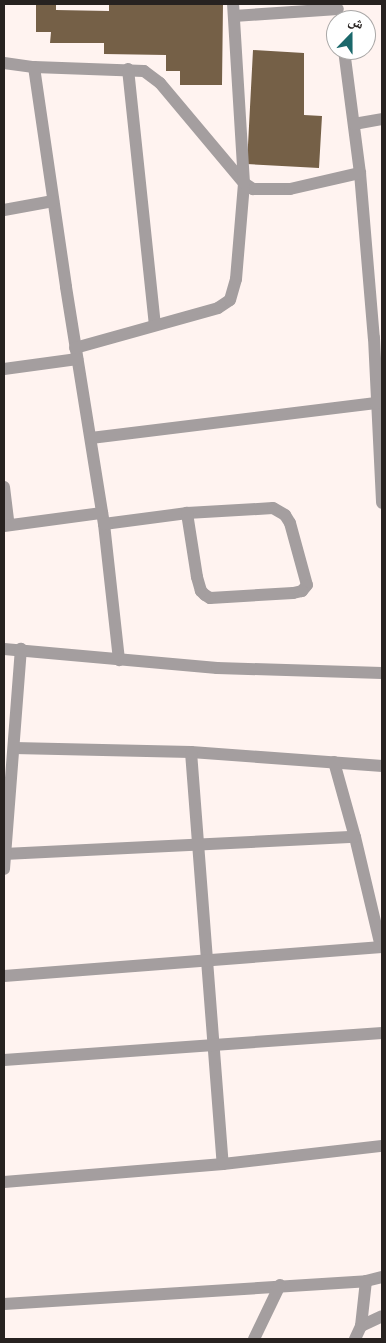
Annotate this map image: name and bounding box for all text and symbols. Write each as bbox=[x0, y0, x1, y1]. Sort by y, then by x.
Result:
north arrow bbox=[326, 10, 376, 60]
text: ش bbox=[346, 11, 366, 33]

